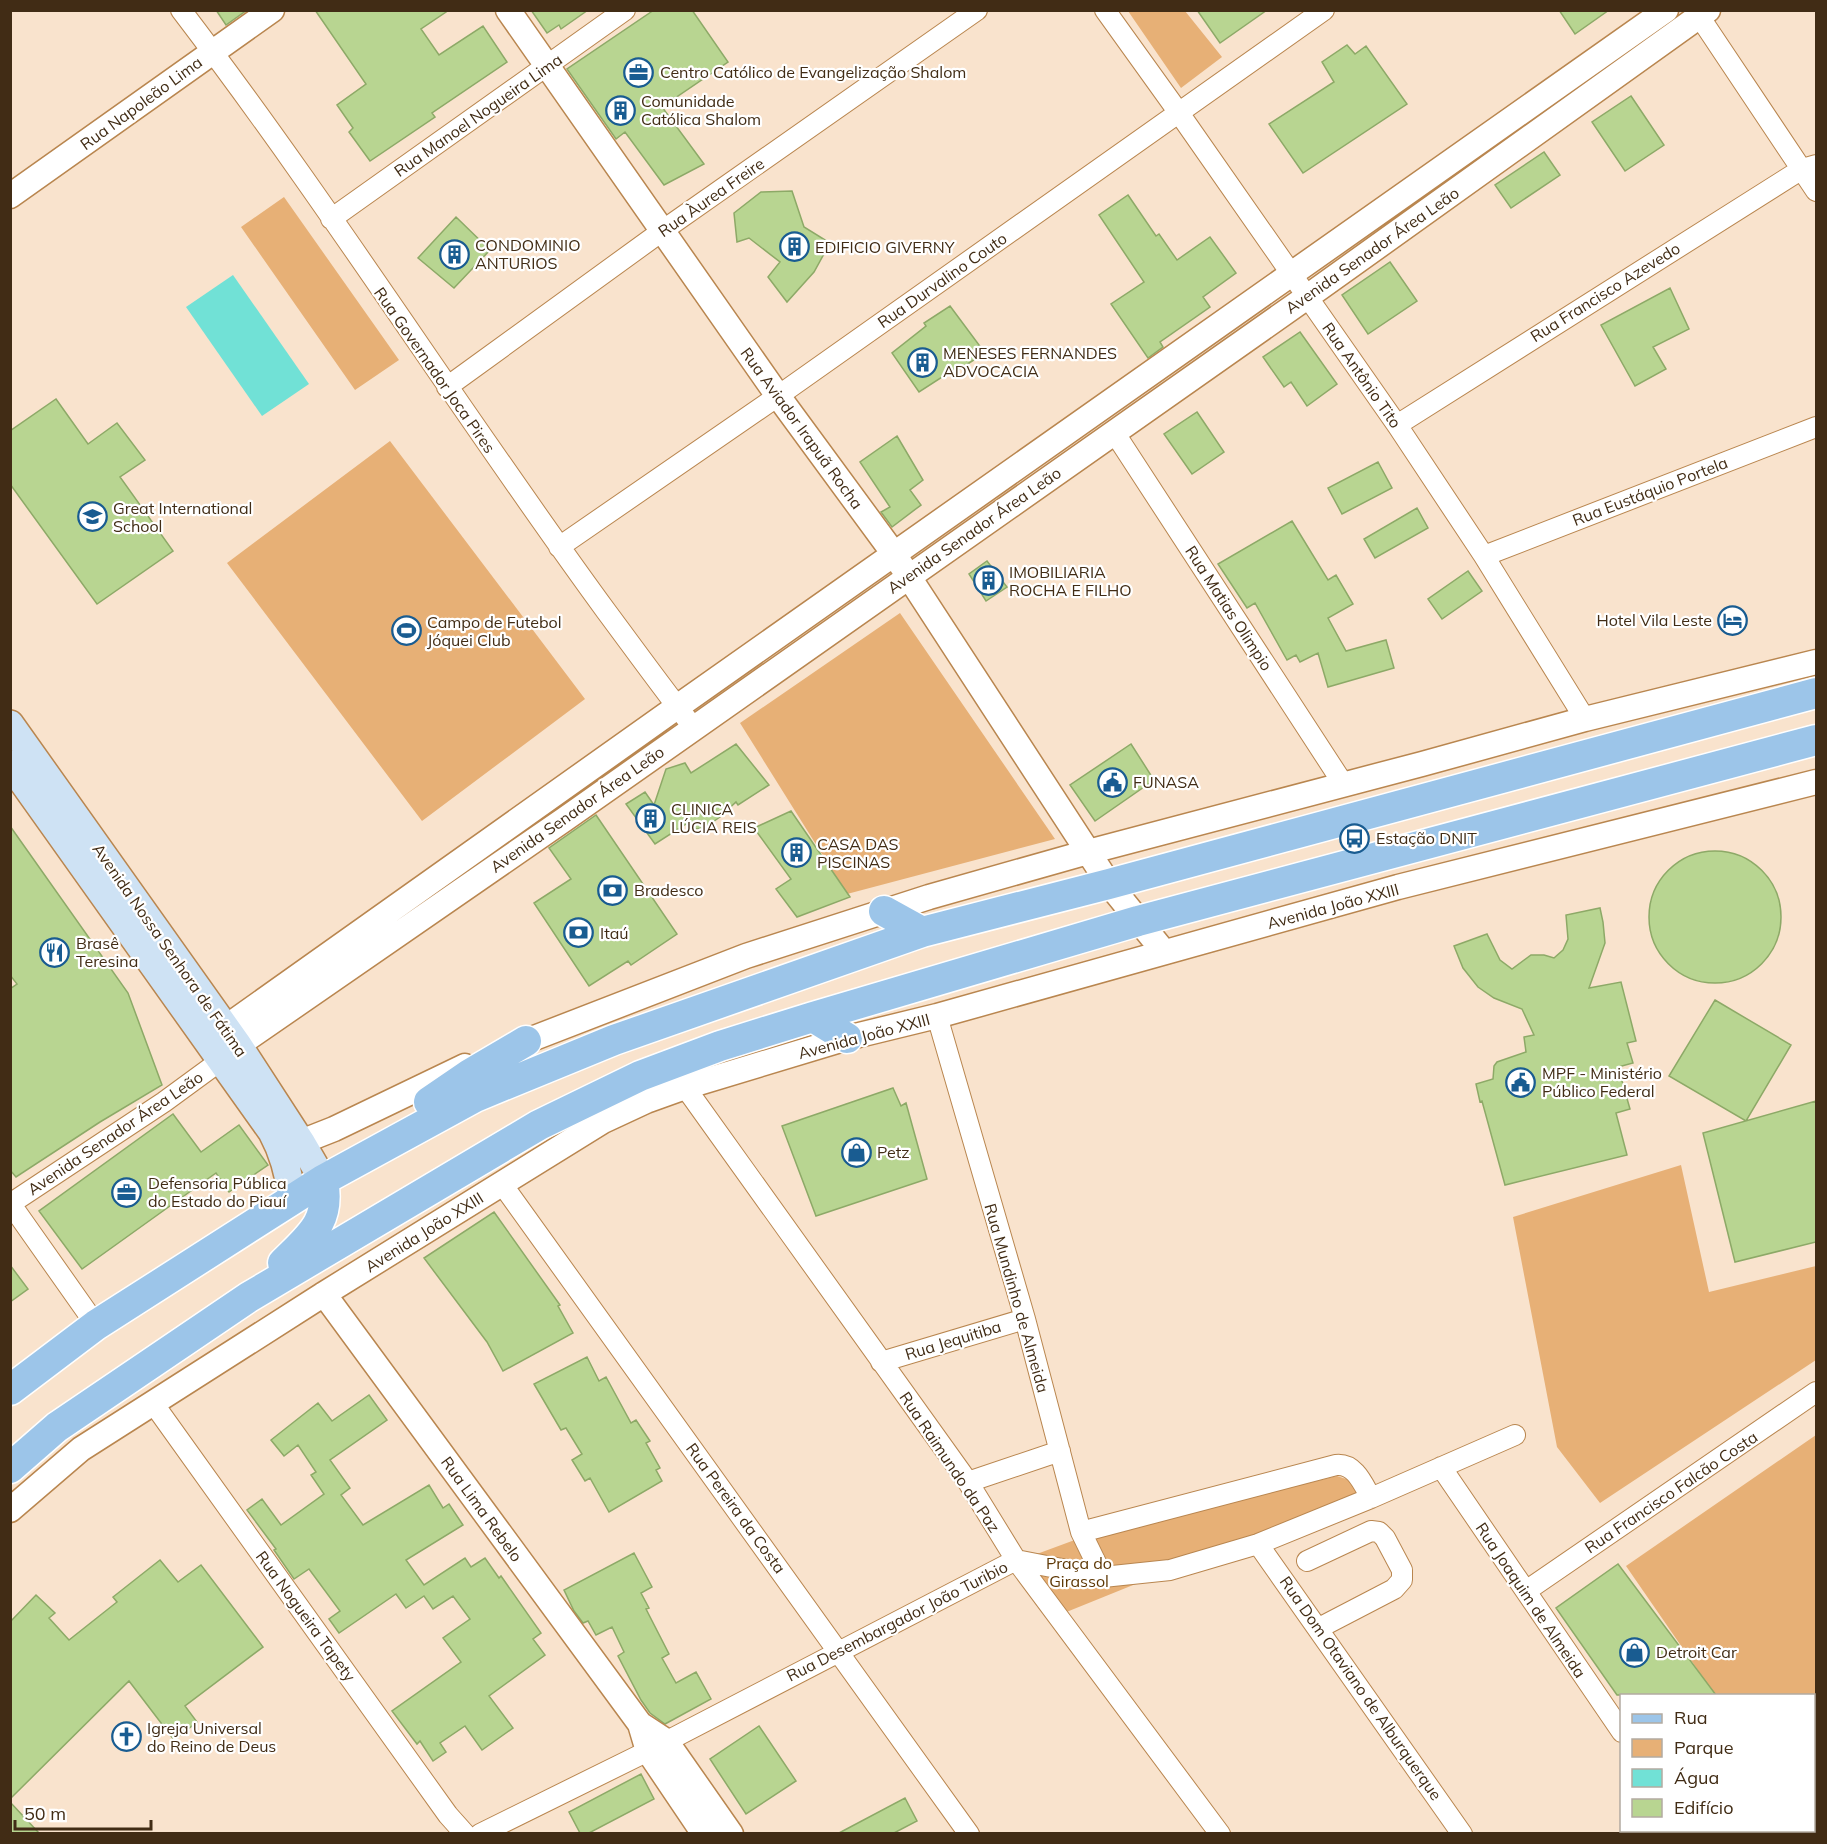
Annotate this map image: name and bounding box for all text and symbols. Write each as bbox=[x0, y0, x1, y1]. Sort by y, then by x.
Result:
street label: Rua Manoel Nogueira Lima bbox=[390, 49, 566, 181]
street label: Rua Napoleão Lima bbox=[76, 52, 206, 154]
office icon: Centro Católico de Evangelização Shalom bbox=[623, 56, 655, 88]
place label: Centro Católico de Evangelização Shalom bbox=[660, 62, 966, 82]
place label: Comunidade Católica Shalom bbox=[641, 91, 761, 129]
building icon: Comunidade Católica Shalom bbox=[604, 94, 636, 126]
street label: Rua Àurea Freire bbox=[654, 153, 768, 241]
street label: Avenida Senador Área Leão bbox=[1281, 182, 1463, 318]
street label: Rua Durvalino Couto bbox=[874, 228, 1010, 332]
building icon: EDIFICIO GIVERNY bbox=[778, 231, 810, 263]
place label: CONDOMINIO ANTURIOS bbox=[475, 235, 581, 273]
place label: EDIFICIO GIVERNY bbox=[815, 237, 955, 257]
building icon: CONDOMINIO ANTURIOS bbox=[438, 238, 470, 270]
street label: Rua Francisco Azevedo bbox=[1526, 238, 1684, 346]
street label: Rua Governador Joca Pires bbox=[370, 283, 500, 457]
street label: Rua Antônio Tito bbox=[1318, 318, 1406, 432]
street label: Rua Aviador Irapuã Rocha bbox=[737, 343, 867, 513]
place label: MENESES FERNANDES ADVOCACIA bbox=[943, 343, 1117, 381]
building icon: MENESES FERNANDES ADVOCACIA bbox=[906, 346, 938, 378]
street label: Rua Eustáquio Portela bbox=[1569, 452, 1731, 530]
street label: Avenida Senador Área Leão bbox=[883, 462, 1065, 598]
place label: Great International School bbox=[113, 498, 252, 536]
school or university icon: Great International School bbox=[76, 501, 108, 533]
street label: Rua Matias Olimpio bbox=[1181, 542, 1277, 674]
place label: IMOBILIARIA ROCHA E FILHO bbox=[1009, 562, 1132, 600]
building icon: IMOBILIARIA ROCHA E FILHO bbox=[972, 565, 1004, 597]
hotel icon: Hotel Vila Leste bbox=[1717, 604, 1749, 636]
place label: Hotel Vila Leste bbox=[1596, 610, 1712, 630]
place label: Campo de Futebol Jóquei Club bbox=[427, 612, 562, 650]
sports icon: Campo de Futebol Jóquei Club bbox=[390, 615, 422, 647]
street label: Avenida Senador Área Leão bbox=[486, 741, 668, 877]
public building icon: FUNASA bbox=[1096, 766, 1128, 798]
place label: FUNASA bbox=[1133, 772, 1199, 792]
place label: CLINICA LÚCIA REIS bbox=[671, 799, 757, 837]
building icon: CLINICA LÚCIA REIS bbox=[634, 802, 666, 834]
bus stop icon: Estação DNIT bbox=[1339, 822, 1371, 854]
place label: Estação DNIT bbox=[1376, 828, 1477, 848]
place label: CASA DAS PISCINAS bbox=[817, 834, 899, 872]
building icon: CASA DAS PISCINAS bbox=[780, 837, 812, 869]
street label: Avenida Nossa Senhora de Fátima bbox=[88, 839, 252, 1061]
bank icon: Bradesco bbox=[597, 874, 629, 906]
street label: Avenida João XXIII bbox=[1265, 879, 1401, 933]
place label: Bradesco bbox=[634, 880, 703, 900]
bank icon: Itaú bbox=[563, 917, 595, 949]
place label: Itaú bbox=[600, 923, 629, 943]
place label: Brasê Teresina bbox=[76, 933, 138, 971]
restaurant icon: Brasê Teresina bbox=[39, 936, 71, 968]
street label: Avenida João XXIII bbox=[796, 1009, 932, 1063]
place label: MPF - Ministério Público Federal bbox=[1542, 1063, 1662, 1101]
public building icon: MPF - Ministério Público Federal bbox=[1505, 1066, 1537, 1098]
street label: Avenida Senador Área Leão bbox=[23, 1067, 207, 1199]
shop icon: Petz bbox=[840, 1136, 872, 1168]
place label: Petz bbox=[877, 1142, 910, 1162]
place label: Defensoria Pública do Estado do Piauí bbox=[148, 1173, 287, 1211]
office icon: Defensoria Pública do Estado do Piauí bbox=[111, 1176, 143, 1208]
street label: Avenida João XXIII bbox=[361, 1188, 487, 1276]
street label: Rua Mundinho de Almeida bbox=[980, 1201, 1054, 1395]
street label: Rua Jequitiba bbox=[903, 1316, 1003, 1364]
street label: Rua Raimundo da Paz bbox=[895, 1388, 1005, 1536]
street label: Rua Francisco Falcão Costa bbox=[1581, 1427, 1761, 1557]
street label: Rua Pereira da Costa bbox=[682, 1439, 790, 1577]
street label: Rua Lima Rebelo bbox=[437, 1452, 527, 1566]
street label: Rua Joaquim de Almeida bbox=[1472, 1519, 1590, 1681]
street label: Rua Nogueira Tapety bbox=[252, 1547, 360, 1686]
park label: Praça do Girassol bbox=[1046, 1553, 1112, 1591]
street label: Rua Desembargador João Turibio bbox=[783, 1556, 1011, 1686]
street label: Rua Dom Otaviano de Alburquerque bbox=[1276, 1572, 1446, 1804]
shop icon: Detroit Car bbox=[1619, 1636, 1651, 1668]
place label: Detroit Car bbox=[1656, 1642, 1737, 1662]
legend bbox=[1620, 1694, 1815, 1832]
text: Rua bbox=[1674, 1706, 1708, 1729]
place label: Igreja Universal do Reino de Deus bbox=[147, 1718, 276, 1756]
church icon: Igreja Universal do Reino de Deus bbox=[110, 1721, 142, 1753]
text: Parque bbox=[1674, 1736, 1733, 1759]
text: Água bbox=[1674, 1766, 1719, 1789]
scale bar bbox=[15, 1793, 152, 1831]
text: Edifício bbox=[1674, 1796, 1733, 1819]
text: 50 m bbox=[24, 1802, 66, 1825]

